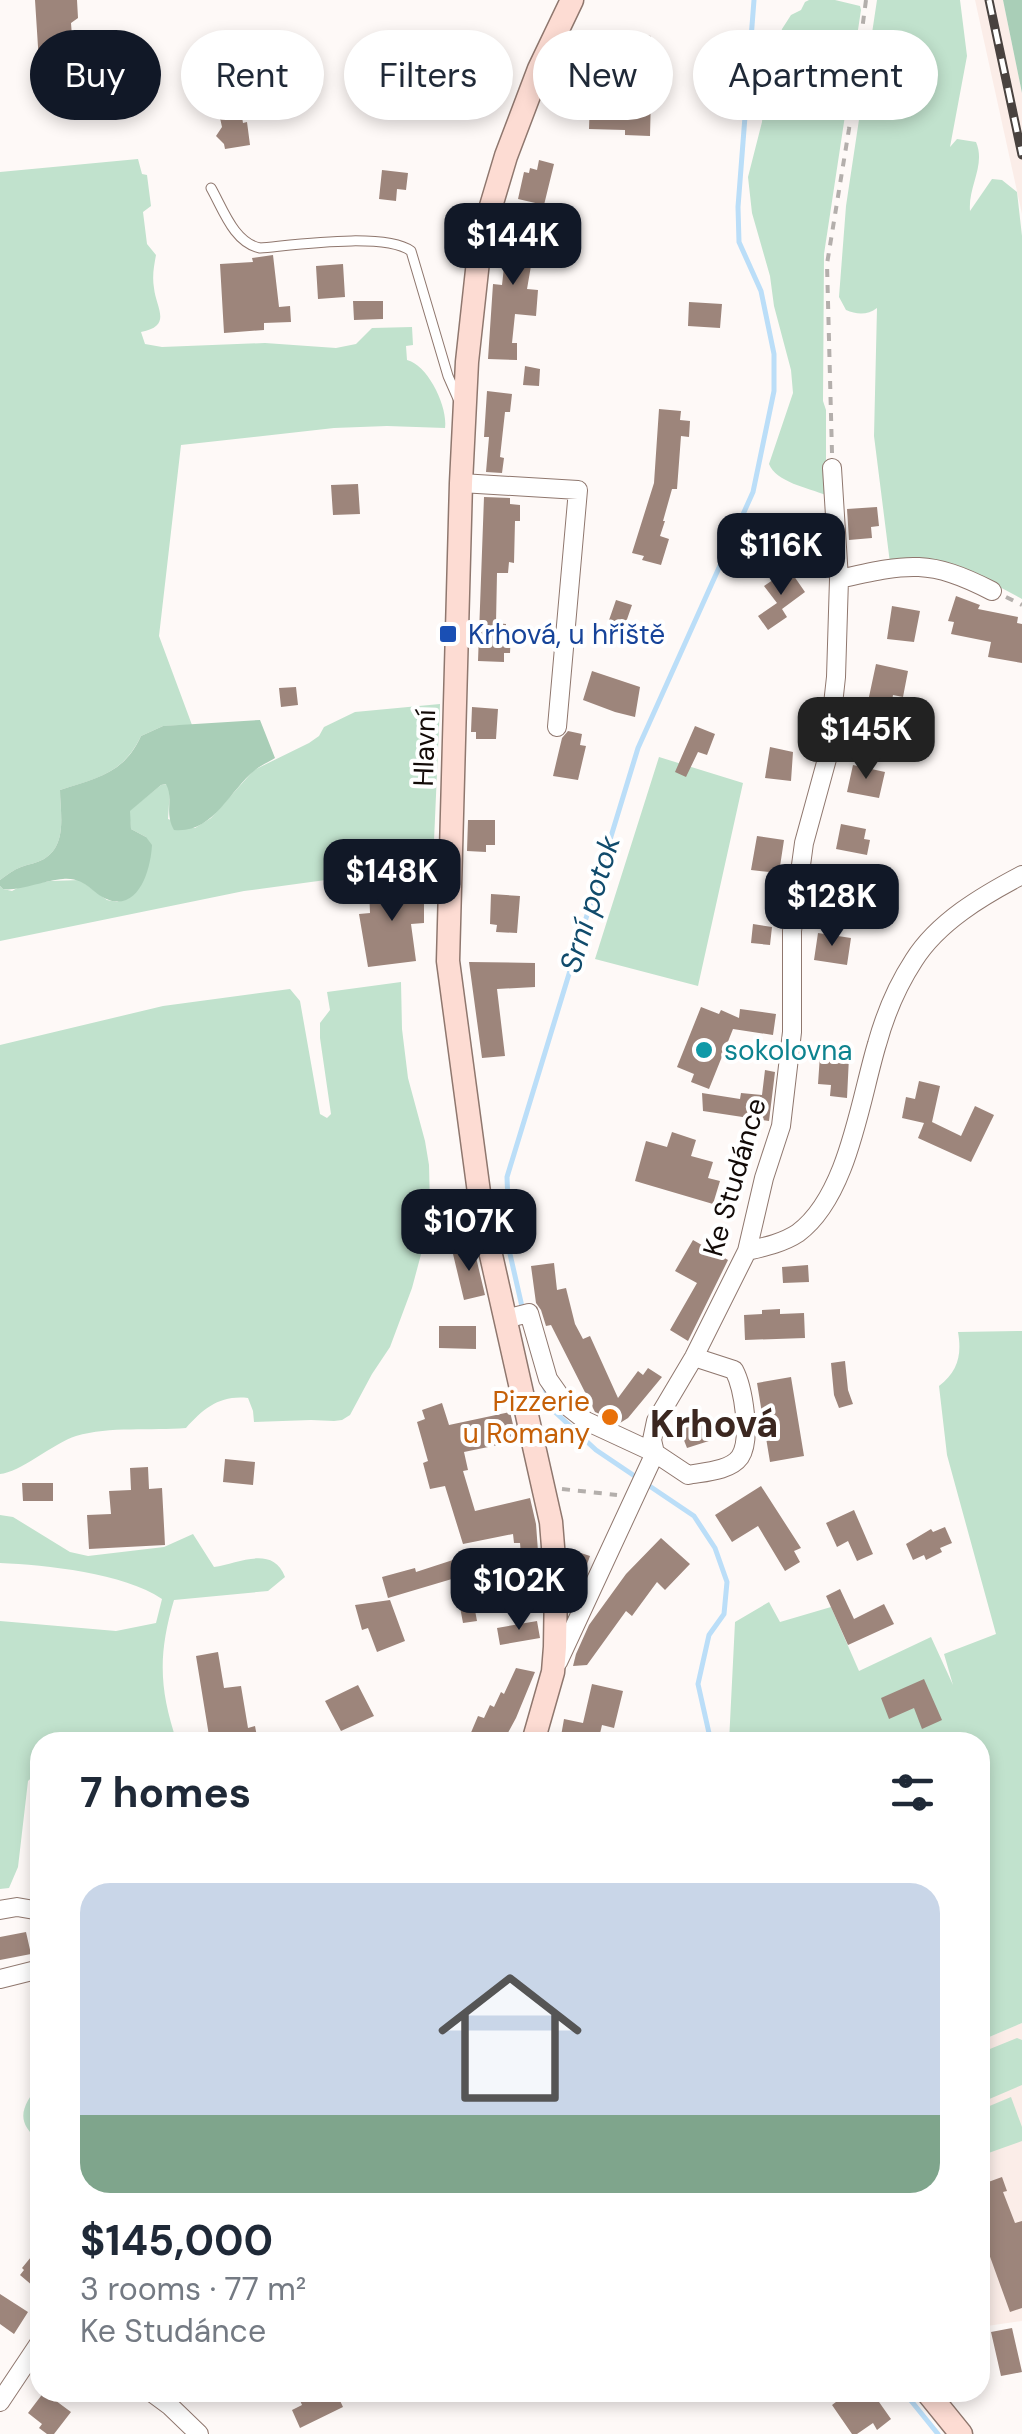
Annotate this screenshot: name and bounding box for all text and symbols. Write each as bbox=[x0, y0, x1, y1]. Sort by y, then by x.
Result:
chip: Buy bbox=[30, 30, 161, 120]
chip: Rent bbox=[181, 30, 324, 120]
chip: Filters bbox=[344, 30, 513, 120]
chip: New bbox=[533, 30, 673, 120]
chip: Apartment bbox=[693, 30, 938, 120]
pin: $144K bbox=[443, 203, 583, 288]
text: $144K bbox=[466, 214, 560, 256]
pin: $116K bbox=[711, 513, 851, 598]
text: $116K bbox=[739, 524, 823, 566]
place label: Krhová, u hřiště bbox=[468, 616, 665, 653]
marker: Krhová, u hřiště bbox=[437, 623, 459, 645]
pin: $145K bbox=[796, 697, 936, 782]
street label: Hlavní bbox=[405, 708, 444, 787]
text: $145K bbox=[820, 708, 912, 750]
water label: Srní potok bbox=[550, 830, 629, 977]
pin: $148K bbox=[322, 839, 462, 924]
text: $148K bbox=[346, 850, 438, 892]
pin: $128K bbox=[762, 864, 902, 949]
text: $128K bbox=[787, 875, 877, 917]
place label: sokolovna bbox=[724, 1032, 853, 1069]
marker: sokolovna bbox=[693, 1039, 715, 1061]
street label: Ke Studánce bbox=[694, 1094, 775, 1260]
pin: $107K bbox=[399, 1189, 539, 1274]
text: $107K bbox=[423, 1200, 515, 1242]
place label: Pizzerie u Romany bbox=[463, 1383, 590, 1452]
district label: Krhová bbox=[650, 1399, 778, 1449]
marker: Pizzerie u Romany bbox=[599, 1406, 621, 1428]
pin: $102K bbox=[449, 1548, 589, 1633]
text: $102K bbox=[473, 1559, 565, 1601]
text: 7 homes bbox=[80, 1765, 251, 1820]
icon: filters bbox=[885, 1765, 940, 1820]
icon: home bbox=[420, 1948, 600, 2128]
text: $145,000 bbox=[80, 2213, 273, 2268]
text: 3 rooms · 77 m² bbox=[80, 2268, 306, 2310]
text: Ke Studánce bbox=[80, 2310, 266, 2352]

